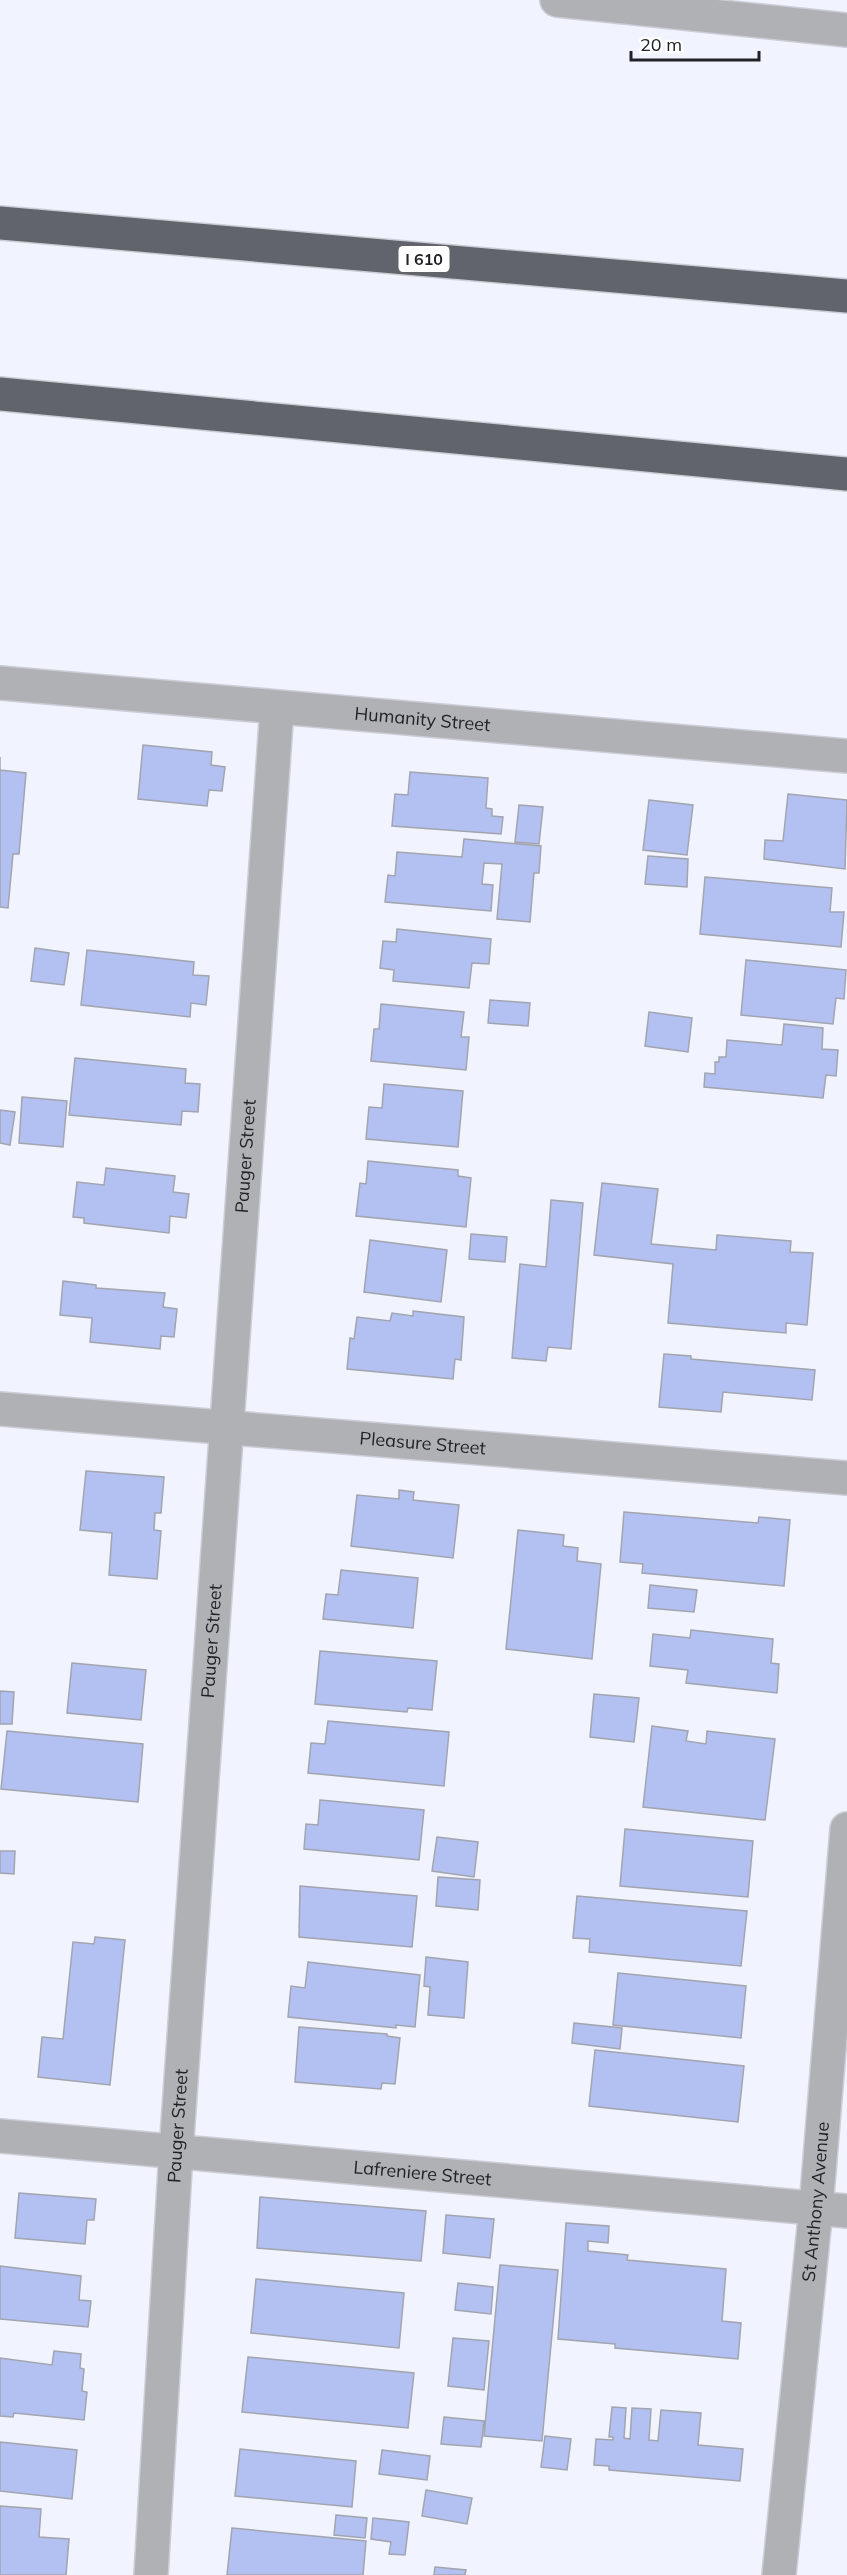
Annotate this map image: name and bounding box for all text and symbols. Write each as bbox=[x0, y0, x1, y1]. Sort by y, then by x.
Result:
scale bar bbox=[631, 24, 758, 62]
text: 20 m bbox=[640, 33, 682, 56]
road number: I 610 bbox=[398, 246, 450, 272]
street label: Humanity Street bbox=[354, 702, 491, 736]
street label: Pauger Street bbox=[230, 1098, 261, 1214]
street label: Pleasure Street bbox=[359, 1426, 487, 1460]
street label: Pauger Street bbox=[196, 1583, 227, 1699]
street label: Pauger Street bbox=[162, 2068, 193, 2183]
street label: St Anthony Avenue bbox=[797, 2121, 834, 2283]
street label: Lafreniere Street bbox=[352, 2155, 492, 2190]

